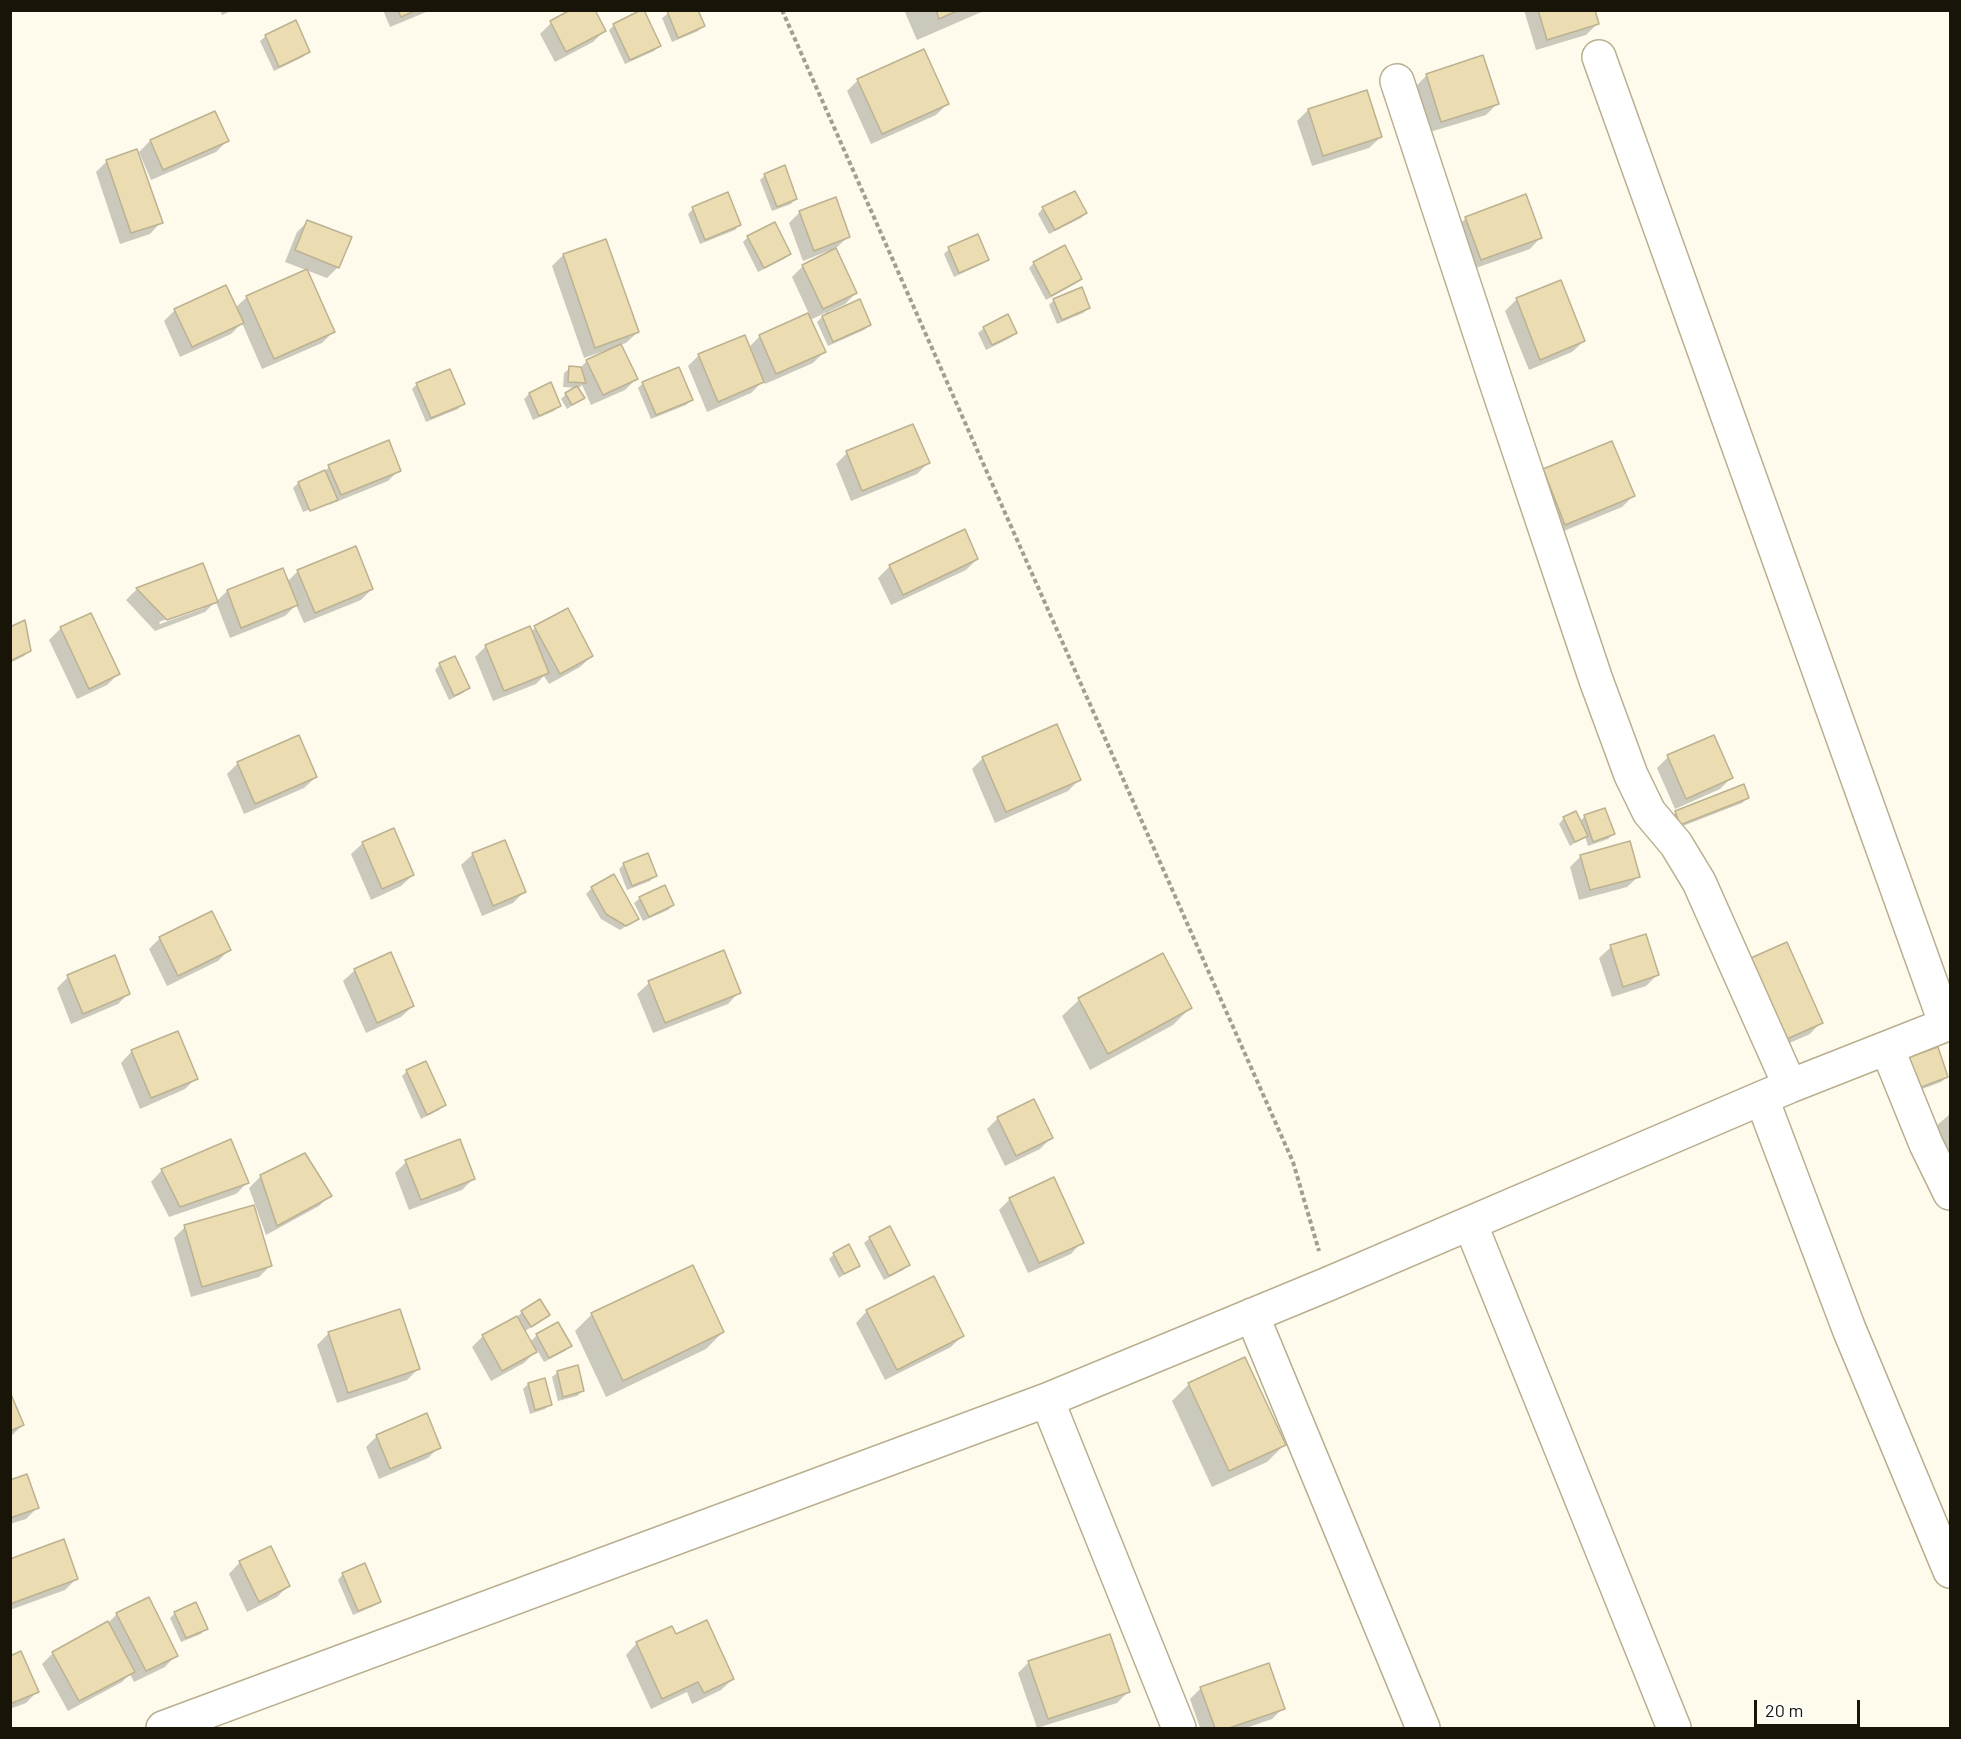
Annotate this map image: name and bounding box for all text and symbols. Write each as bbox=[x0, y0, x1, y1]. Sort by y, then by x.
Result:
scale bar bbox=[1757, 1688, 1864, 1726]
text: 20 m bbox=[1765, 1699, 1803, 1721]

